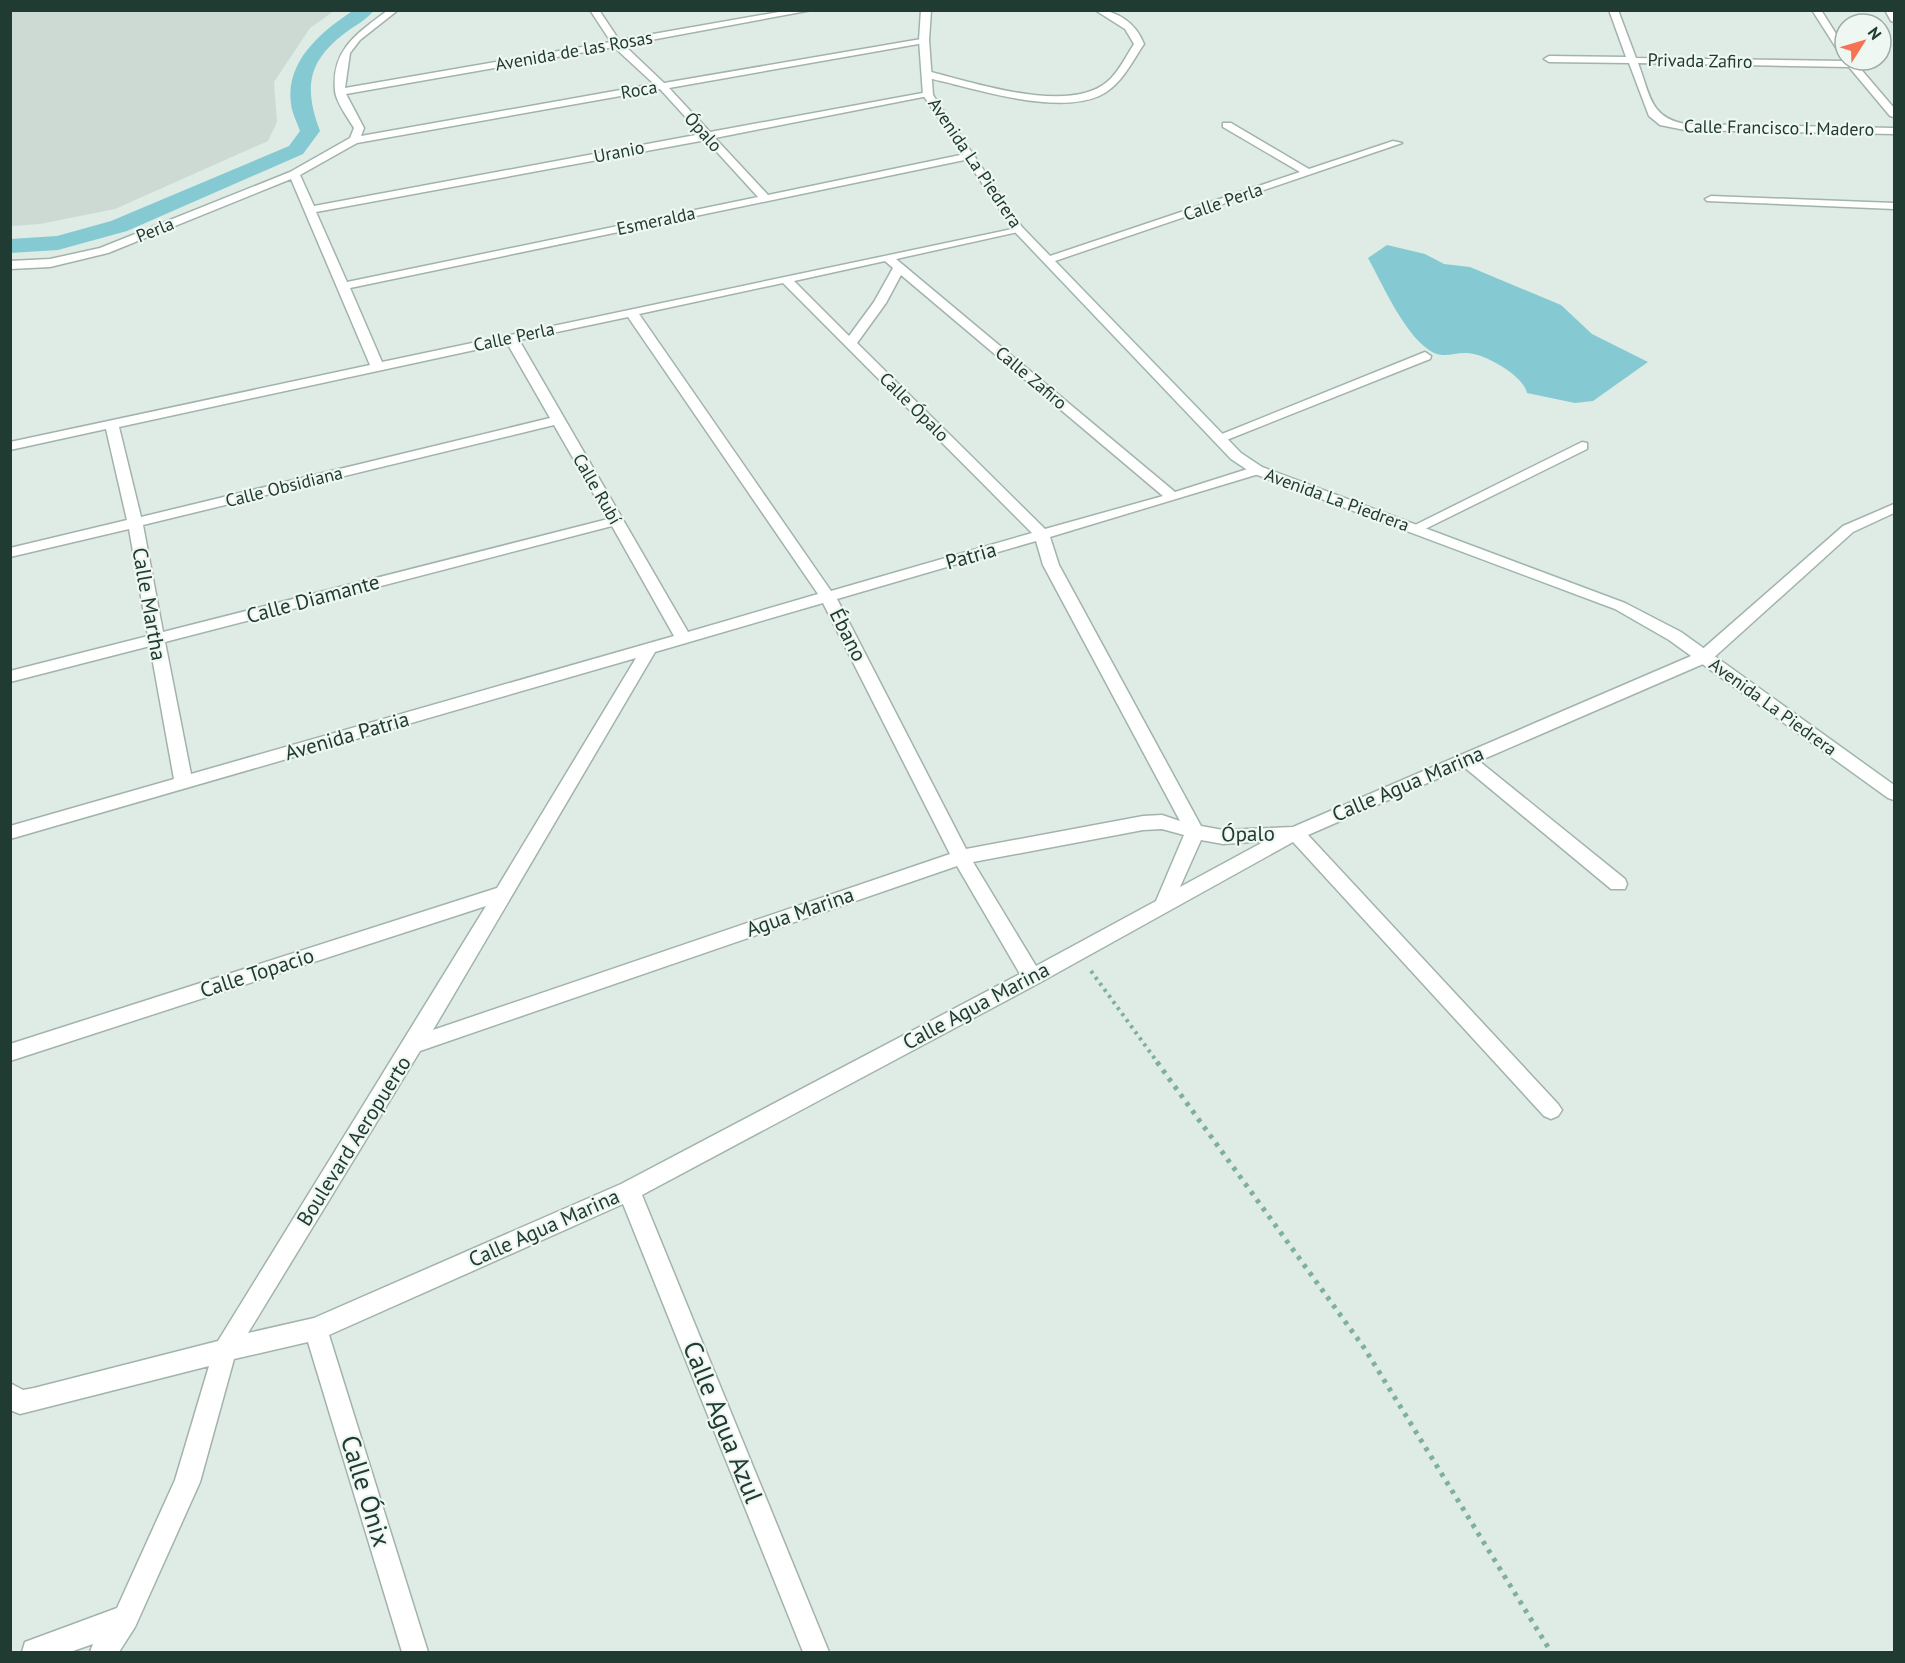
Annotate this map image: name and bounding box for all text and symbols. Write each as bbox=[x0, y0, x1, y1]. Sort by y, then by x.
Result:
north arrow bbox=[1833, 12, 1893, 72]
text: N bbox=[1864, 23, 1886, 43]
street label: Avenida de las Rosas bbox=[493, 25, 654, 76]
street label: Privada Zafiro bbox=[1647, 48, 1753, 73]
street label: Roca bbox=[619, 75, 659, 104]
street label: Avenida La Piedrera bbox=[923, 93, 1028, 232]
street label: Ópalo bbox=[679, 107, 727, 156]
street label: Calle Francisco I. Madero bbox=[1684, 114, 1874, 141]
street label: Uranio bbox=[592, 135, 646, 168]
street label: Calle Perla bbox=[1180, 177, 1265, 226]
street label: Esmeralda bbox=[614, 201, 697, 240]
street label: Perla bbox=[132, 212, 177, 247]
street label: Calle Perla bbox=[471, 317, 557, 356]
street label: Calle Zafiro bbox=[991, 341, 1072, 414]
street label: Calle Ópalo bbox=[875, 367, 954, 446]
street label: Calle Rubí bbox=[568, 449, 627, 528]
street label: Calle Obsidiana bbox=[223, 461, 345, 512]
street label: Avenida La Piedrera bbox=[1262, 463, 1413, 536]
street label: Patria bbox=[942, 535, 999, 576]
street label: Calle Martha bbox=[126, 545, 173, 663]
street label: Calle Diamante bbox=[243, 568, 382, 629]
street label: Ébano bbox=[824, 604, 873, 666]
street label: Avenida La Piedrera bbox=[1705, 653, 1842, 761]
street label: Avenida Patria bbox=[281, 705, 412, 766]
street label: Calle Agua Marina bbox=[1328, 739, 1488, 828]
street label: Ópalo bbox=[1221, 820, 1275, 847]
street label: Agua Marina bbox=[742, 880, 857, 943]
street label: Calle Topacio bbox=[196, 941, 317, 1004]
street label: Calle Agua Marina bbox=[898, 956, 1054, 1056]
street label: Boulevard Aeropuerto bbox=[290, 1051, 417, 1231]
street label: Calle Agua Marina bbox=[464, 1182, 623, 1273]
street label: Calle Agua Azul bbox=[676, 1336, 771, 1508]
street label: Calle Ónix bbox=[334, 1431, 399, 1551]

